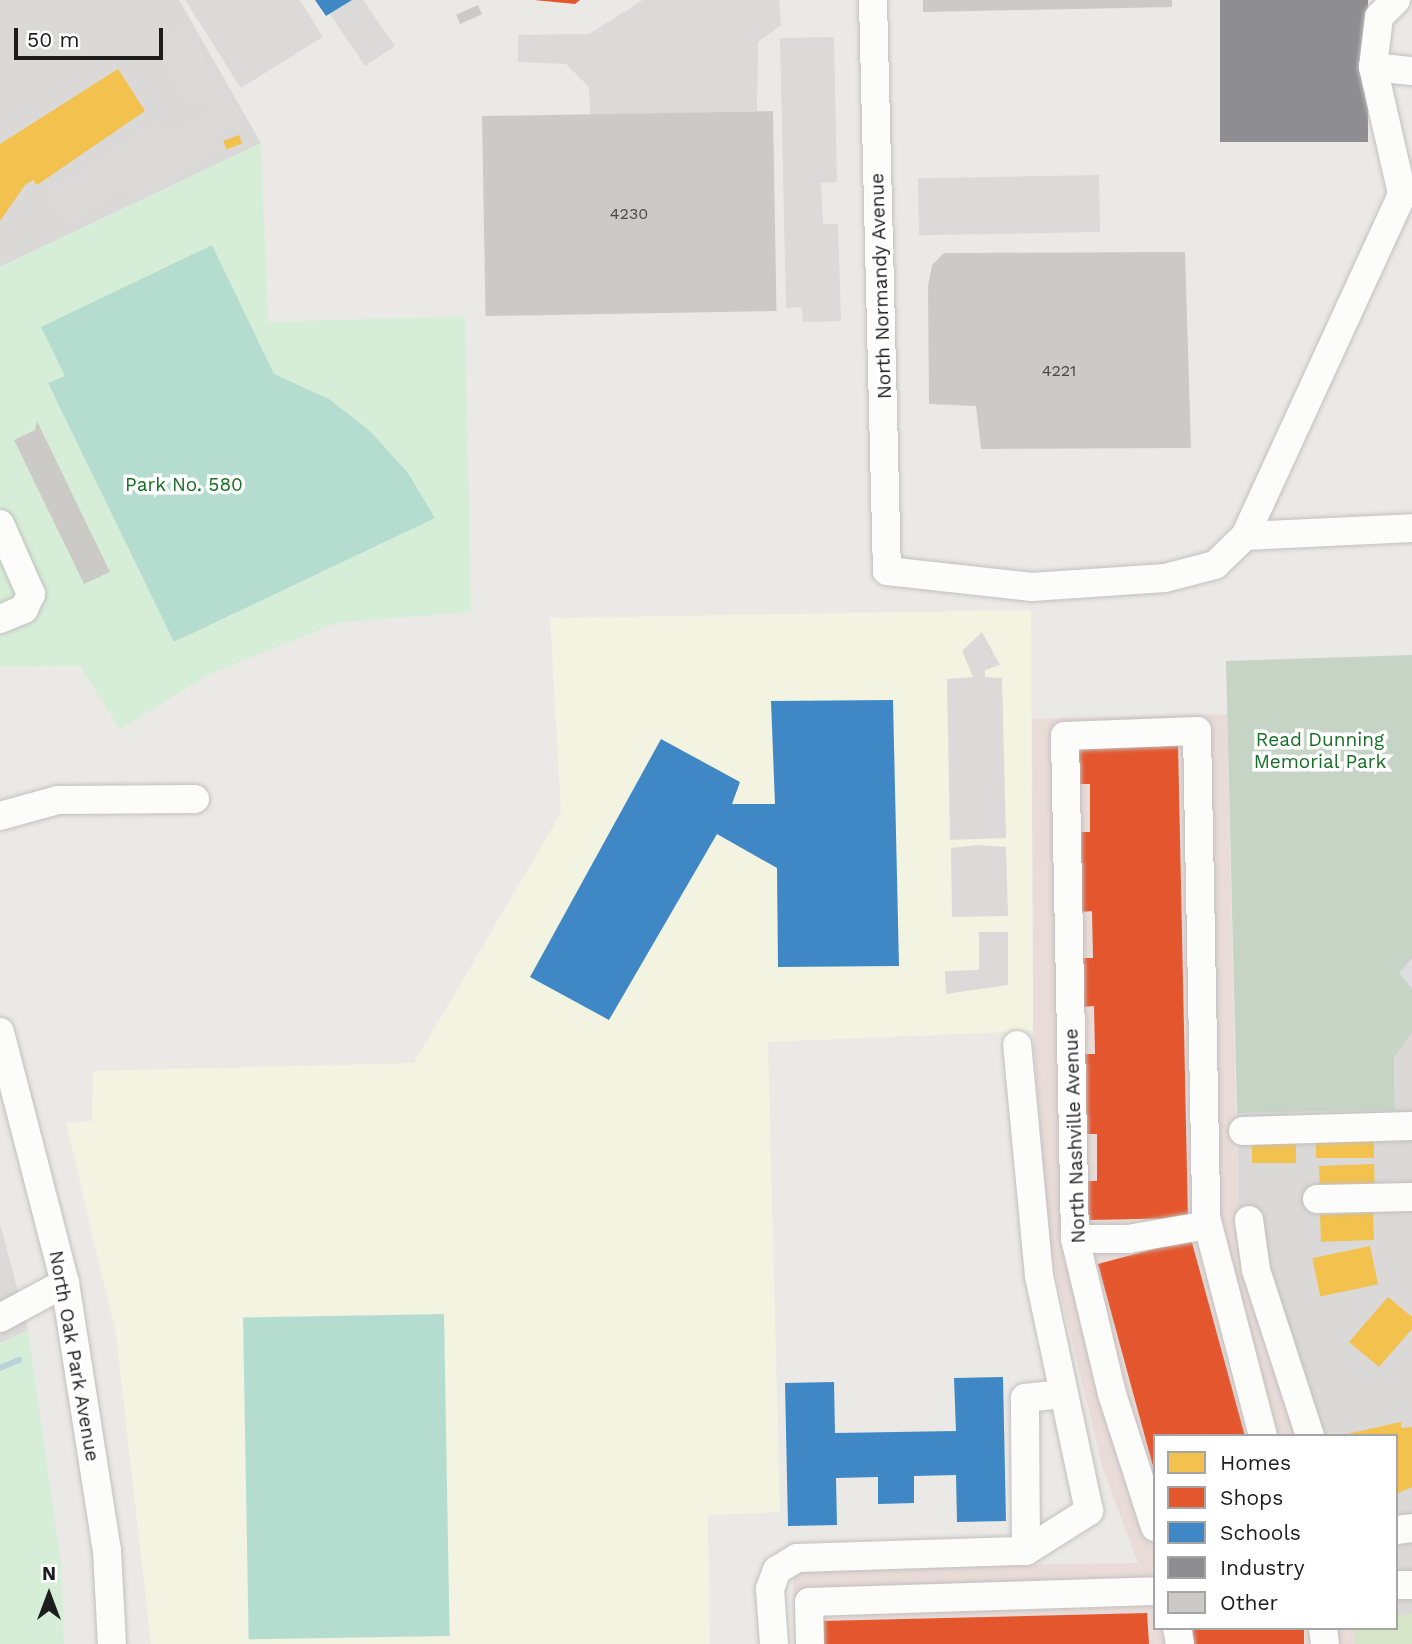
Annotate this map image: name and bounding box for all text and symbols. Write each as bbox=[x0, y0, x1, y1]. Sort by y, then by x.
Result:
scale bar bbox=[18, 14, 166, 58]
text: 50 m bbox=[27, 27, 79, 52]
street label: North Normandy Avenue bbox=[866, 172, 896, 400]
house number: 4230 bbox=[610, 204, 648, 224]
house number: 4221 bbox=[1042, 361, 1076, 381]
park label: Park No. 580 bbox=[125, 474, 243, 496]
park label: Read Dunning Memorial Park bbox=[1253, 729, 1387, 773]
street label: North Nashville Avenue bbox=[1060, 1028, 1090, 1244]
street label: North Oak Park Avenue bbox=[44, 1248, 104, 1464]
legend bbox=[1153, 1434, 1398, 1630]
text: Homes bbox=[1220, 1450, 1291, 1475]
text: Shops bbox=[1220, 1485, 1283, 1510]
text: Schools bbox=[1220, 1520, 1301, 1545]
text: Industry bbox=[1220, 1555, 1305, 1580]
north arrow bbox=[14, 1560, 84, 1630]
text: N bbox=[42, 1562, 56, 1585]
text: Other bbox=[1220, 1590, 1278, 1615]

